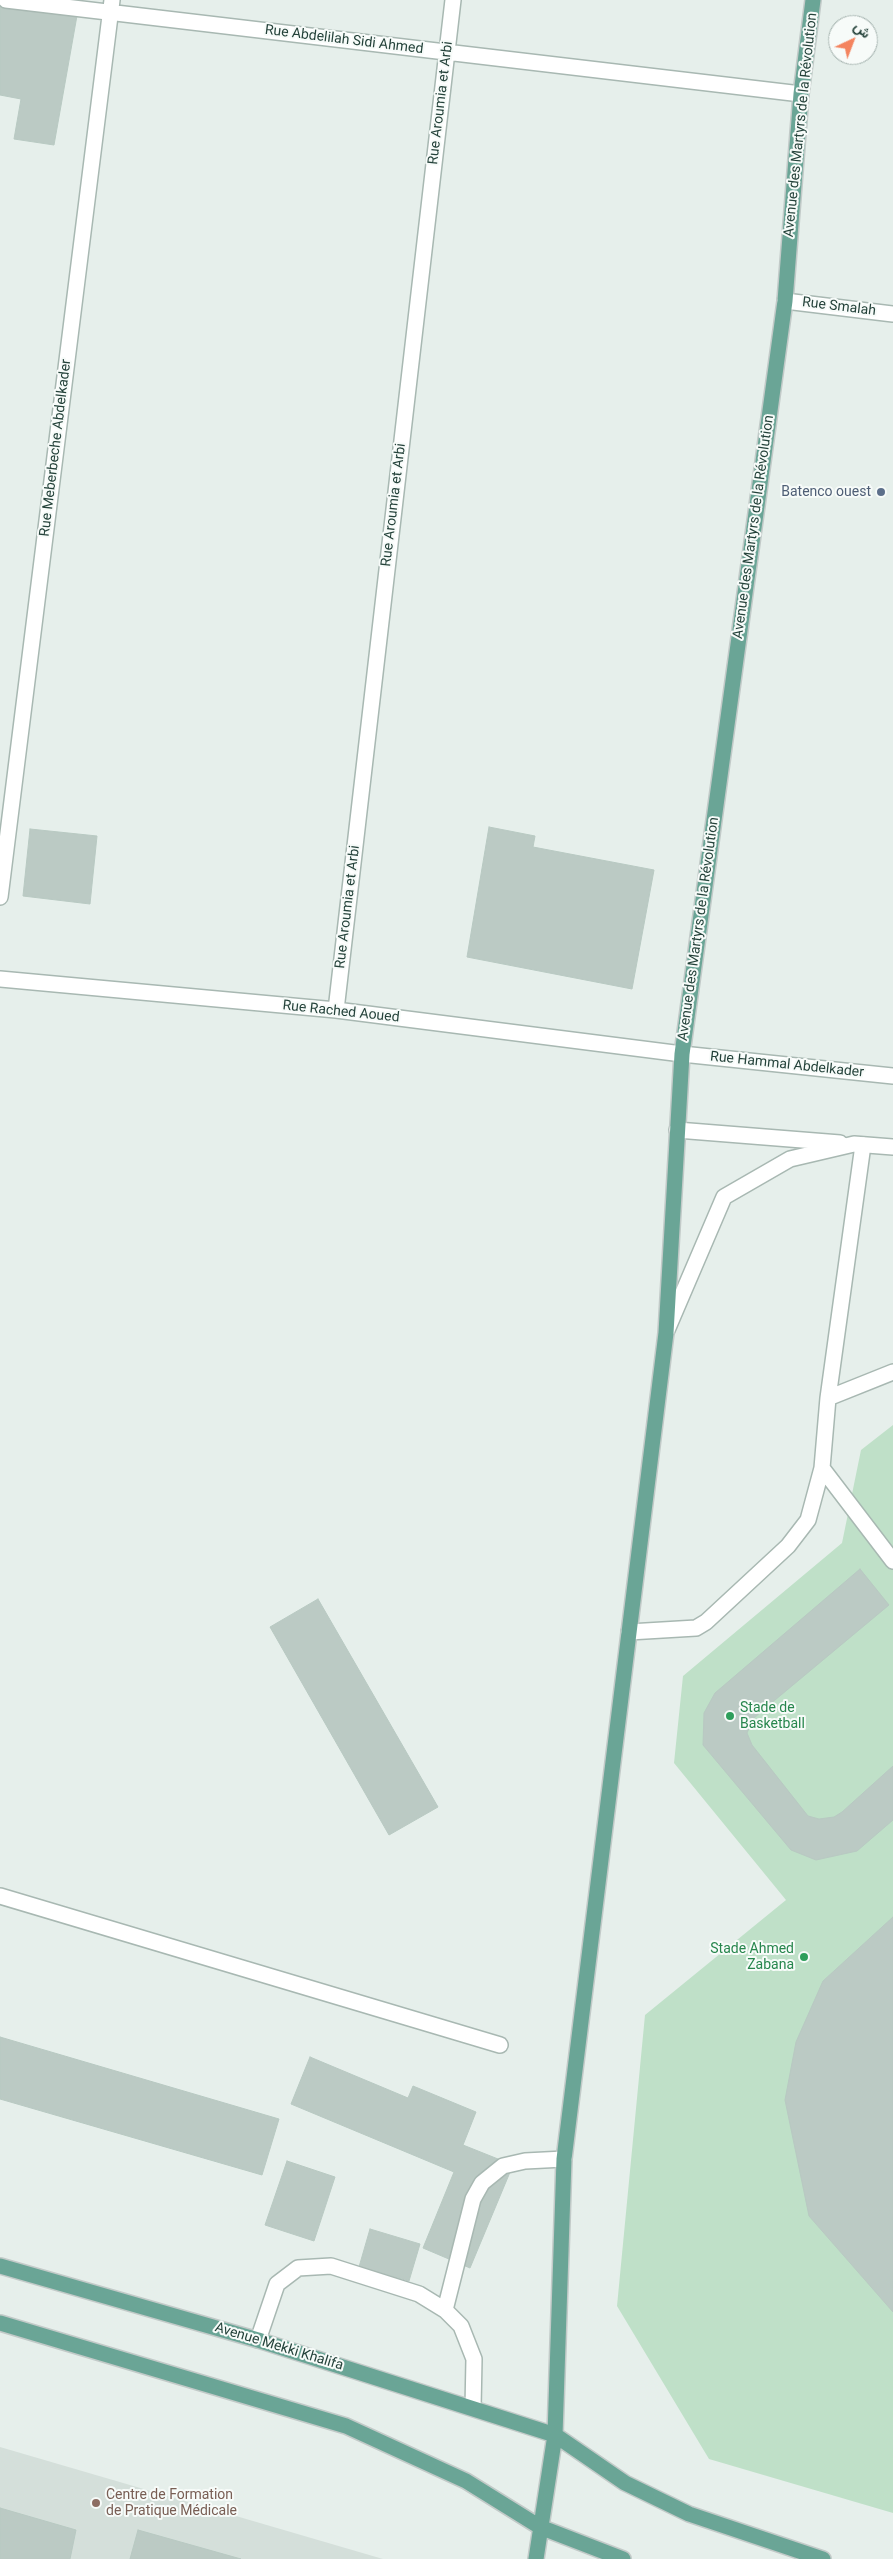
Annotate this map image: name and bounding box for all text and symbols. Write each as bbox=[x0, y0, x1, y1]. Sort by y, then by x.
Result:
street label: Avenue des Martyrs de la Révolution bbox=[781, 12, 821, 238]
north arrow bbox=[828, 15, 878, 65]
text: ش bbox=[851, 18, 874, 41]
street label: Rue Abdelilah Sidi Ahmed bbox=[264, 22, 424, 58]
street label: Rue Aroumia et Arbi bbox=[425, 40, 457, 166]
street label: Rue Smalah bbox=[801, 294, 877, 320]
street label: Rue Meberbeche Abdelkader bbox=[37, 358, 75, 538]
street label: Avenue des Martyrs de la Révolution bbox=[730, 414, 778, 640]
street label: Rue Aroumia et Arbi bbox=[378, 442, 410, 568]
place label: Batenco ouest bbox=[781, 484, 871, 500]
marker: Batenco ouest bbox=[875, 486, 887, 498]
street label: Avenue des Martyrs de la Révolution bbox=[675, 816, 723, 1042]
street label: Rue Aroumia et Arbi bbox=[332, 844, 364, 970]
street label: Rue Rached Aoued bbox=[282, 998, 400, 1026]
street label: Rue Hammal Abdelkader bbox=[709, 1049, 865, 1081]
place label: Stade de Basketball bbox=[740, 1700, 805, 1732]
marker: Stade de Basketball bbox=[724, 1710, 736, 1722]
place label: Stade Ahmed Zabana bbox=[710, 1941, 794, 1974]
marker: Stade Ahmed Zabana bbox=[798, 1951, 810, 1963]
street label: Avenue Mekki Khalifa bbox=[213, 2319, 345, 2375]
place label: Centre de Formation de Pratique Médicale bbox=[106, 2487, 237, 2520]
marker: Centre de Formation de Pratique Médicale bbox=[90, 2497, 102, 2509]

